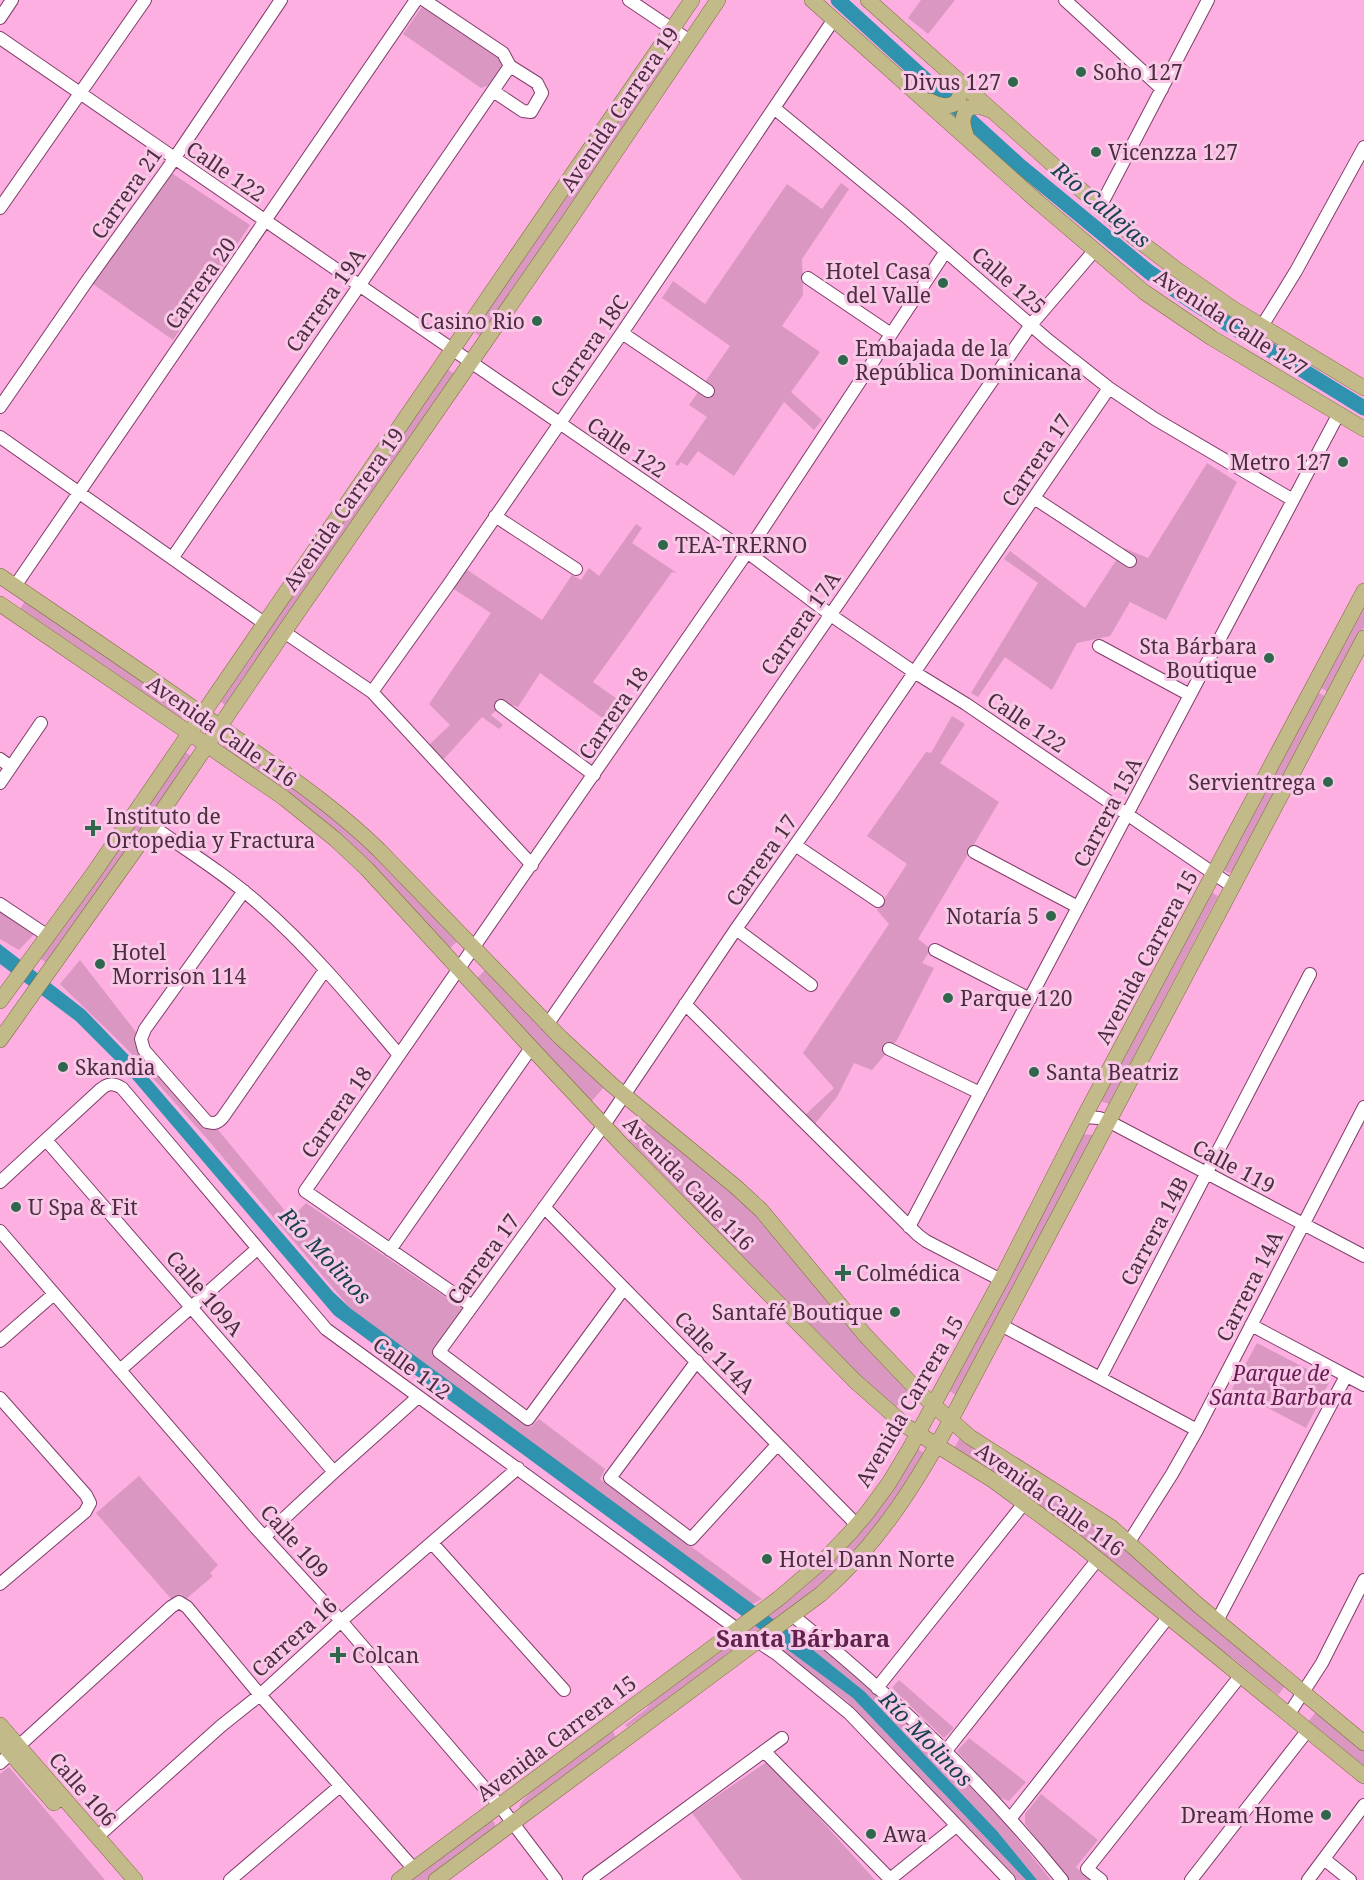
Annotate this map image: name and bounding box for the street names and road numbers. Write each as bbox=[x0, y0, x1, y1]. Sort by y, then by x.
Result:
street label: Avenida Carrera 19 bbox=[553, 21, 685, 197]
street label: Calle 122 bbox=[181, 134, 271, 208]
street label: Carrera 21 bbox=[84, 142, 168, 244]
street label: Carrera 20 bbox=[158, 232, 242, 334]
street label: Calle 125 bbox=[966, 240, 1052, 320]
street label: Carrera 19A bbox=[279, 242, 371, 357]
street label: Avenida Calle 127 bbox=[1149, 262, 1313, 382]
street label: Carrera 18C bbox=[543, 289, 635, 403]
street label: Carrera 17 bbox=[995, 408, 1077, 512]
street label: Calle 122 bbox=[582, 410, 672, 484]
street label: Avenida Carrera 19 bbox=[276, 422, 410, 596]
street label: Carrera 17A bbox=[754, 565, 846, 680]
street label: Carrera 18 bbox=[572, 661, 654, 765]
street label: Avenida Calle 116 bbox=[141, 669, 303, 793]
street label: Calle 122 bbox=[982, 685, 1072, 759]
street label: Carrera 15A bbox=[1066, 752, 1148, 872]
street label: Carrera 17 bbox=[719, 809, 803, 911]
street label: Avenida Carrera 15 bbox=[1088, 865, 1204, 1049]
street label: Carrera 18 bbox=[294, 1061, 378, 1163]
street label: Avenida Calle 116 bbox=[617, 1110, 761, 1256]
street label: Calle 119 bbox=[1188, 1133, 1280, 1199]
street label: Carrera 14B bbox=[1114, 1172, 1194, 1290]
street label: Carrera 17 bbox=[441, 1208, 525, 1310]
street label: Carrera 14A bbox=[1209, 1226, 1289, 1346]
street label: Calle 109A bbox=[160, 1244, 250, 1342]
street label: Calle 114A bbox=[669, 1305, 761, 1399]
street label: Avenida Carrera 15 bbox=[849, 1310, 969, 1492]
street label: Calle 112 bbox=[368, 1330, 456, 1406]
street label: Avenida Calle 116 bbox=[970, 1436, 1130, 1562]
street label: Calle 109 bbox=[255, 1498, 335, 1584]
street label: Carrera 16 bbox=[245, 1591, 343, 1683]
street label: Avenida Carrera 15 bbox=[470, 1669, 642, 1807]
street label: Calle 106 bbox=[43, 1746, 123, 1832]

